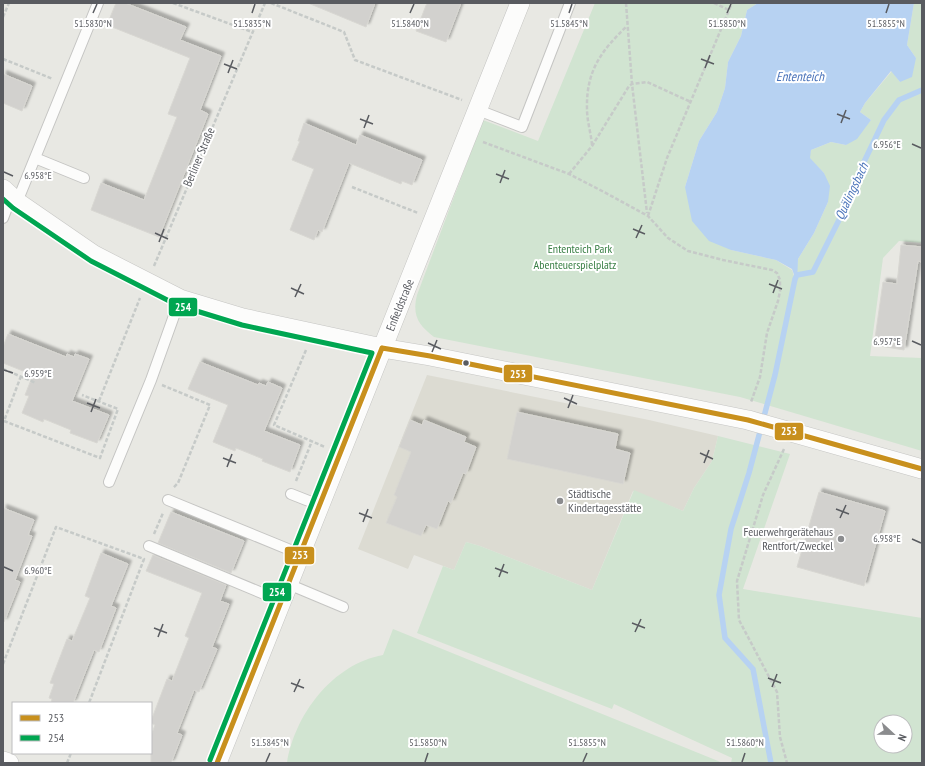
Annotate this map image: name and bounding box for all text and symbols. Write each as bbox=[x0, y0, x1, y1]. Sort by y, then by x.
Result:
text: 51.5830°N bbox=[74, 17, 112, 30]
text: 51.5835°N bbox=[233, 17, 271, 30]
text: 51.5840°N bbox=[391, 17, 429, 30]
text: 51.5845°N bbox=[550, 17, 588, 30]
text: 51.5850°N bbox=[708, 17, 746, 30]
text: 51.5855°N bbox=[867, 17, 905, 30]
water label: Ententeich bbox=[776, 68, 825, 85]
street label: Berliner Straße bbox=[179, 125, 218, 189]
text: 6.956°E bbox=[873, 138, 901, 151]
water label: Quälingsbach bbox=[831, 159, 873, 222]
text: 6.958°E bbox=[24, 169, 52, 182]
park label: Ententeich Park bbox=[548, 241, 613, 256]
park label: Abenteuerspielplatz bbox=[534, 257, 616, 272]
street label: Enfieldstraße bbox=[382, 277, 417, 333]
line badge: 254 bbox=[168, 297, 198, 317]
text: 254 bbox=[175, 300, 192, 314]
text: 6.957°E bbox=[873, 335, 901, 348]
unlabelled marker bbox=[461, 358, 471, 368]
line badge: 253 bbox=[503, 364, 533, 383]
text: 6.959°E bbox=[24, 367, 52, 380]
text: 253 bbox=[510, 367, 526, 381]
line badge: 253 bbox=[774, 422, 804, 441]
text: 253 bbox=[781, 424, 797, 438]
place label: Städtische Kindertagesstätte bbox=[568, 486, 641, 515]
marker: Städtische Kindertagesstätte bbox=[555, 496, 565, 506]
place label: Feuerwehrgerätehaus Rentfort/Zweckel bbox=[743, 524, 833, 553]
text: 6.958°E bbox=[873, 532, 901, 545]
marker: Feuerwehrgerätehaus Rentfort/Zweckel bbox=[836, 534, 846, 544]
line badge: 253 bbox=[284, 546, 315, 565]
text: 253 bbox=[292, 548, 308, 562]
text: 6.960°E bbox=[24, 564, 52, 577]
line badge: 254 bbox=[262, 582, 292, 602]
text: 254 bbox=[269, 585, 286, 599]
legend bbox=[12, 702, 152, 754]
text: 253 bbox=[48, 710, 64, 725]
north arrow bbox=[873, 714, 913, 754]
text: 254 bbox=[48, 730, 65, 745]
text: N bbox=[895, 732, 910, 743]
text: 51.5845°N bbox=[251, 736, 289, 749]
text: 51.5850°N bbox=[409, 736, 447, 749]
text: 51.5855°N bbox=[568, 736, 606, 749]
text: 51.5860°N bbox=[726, 736, 764, 749]

